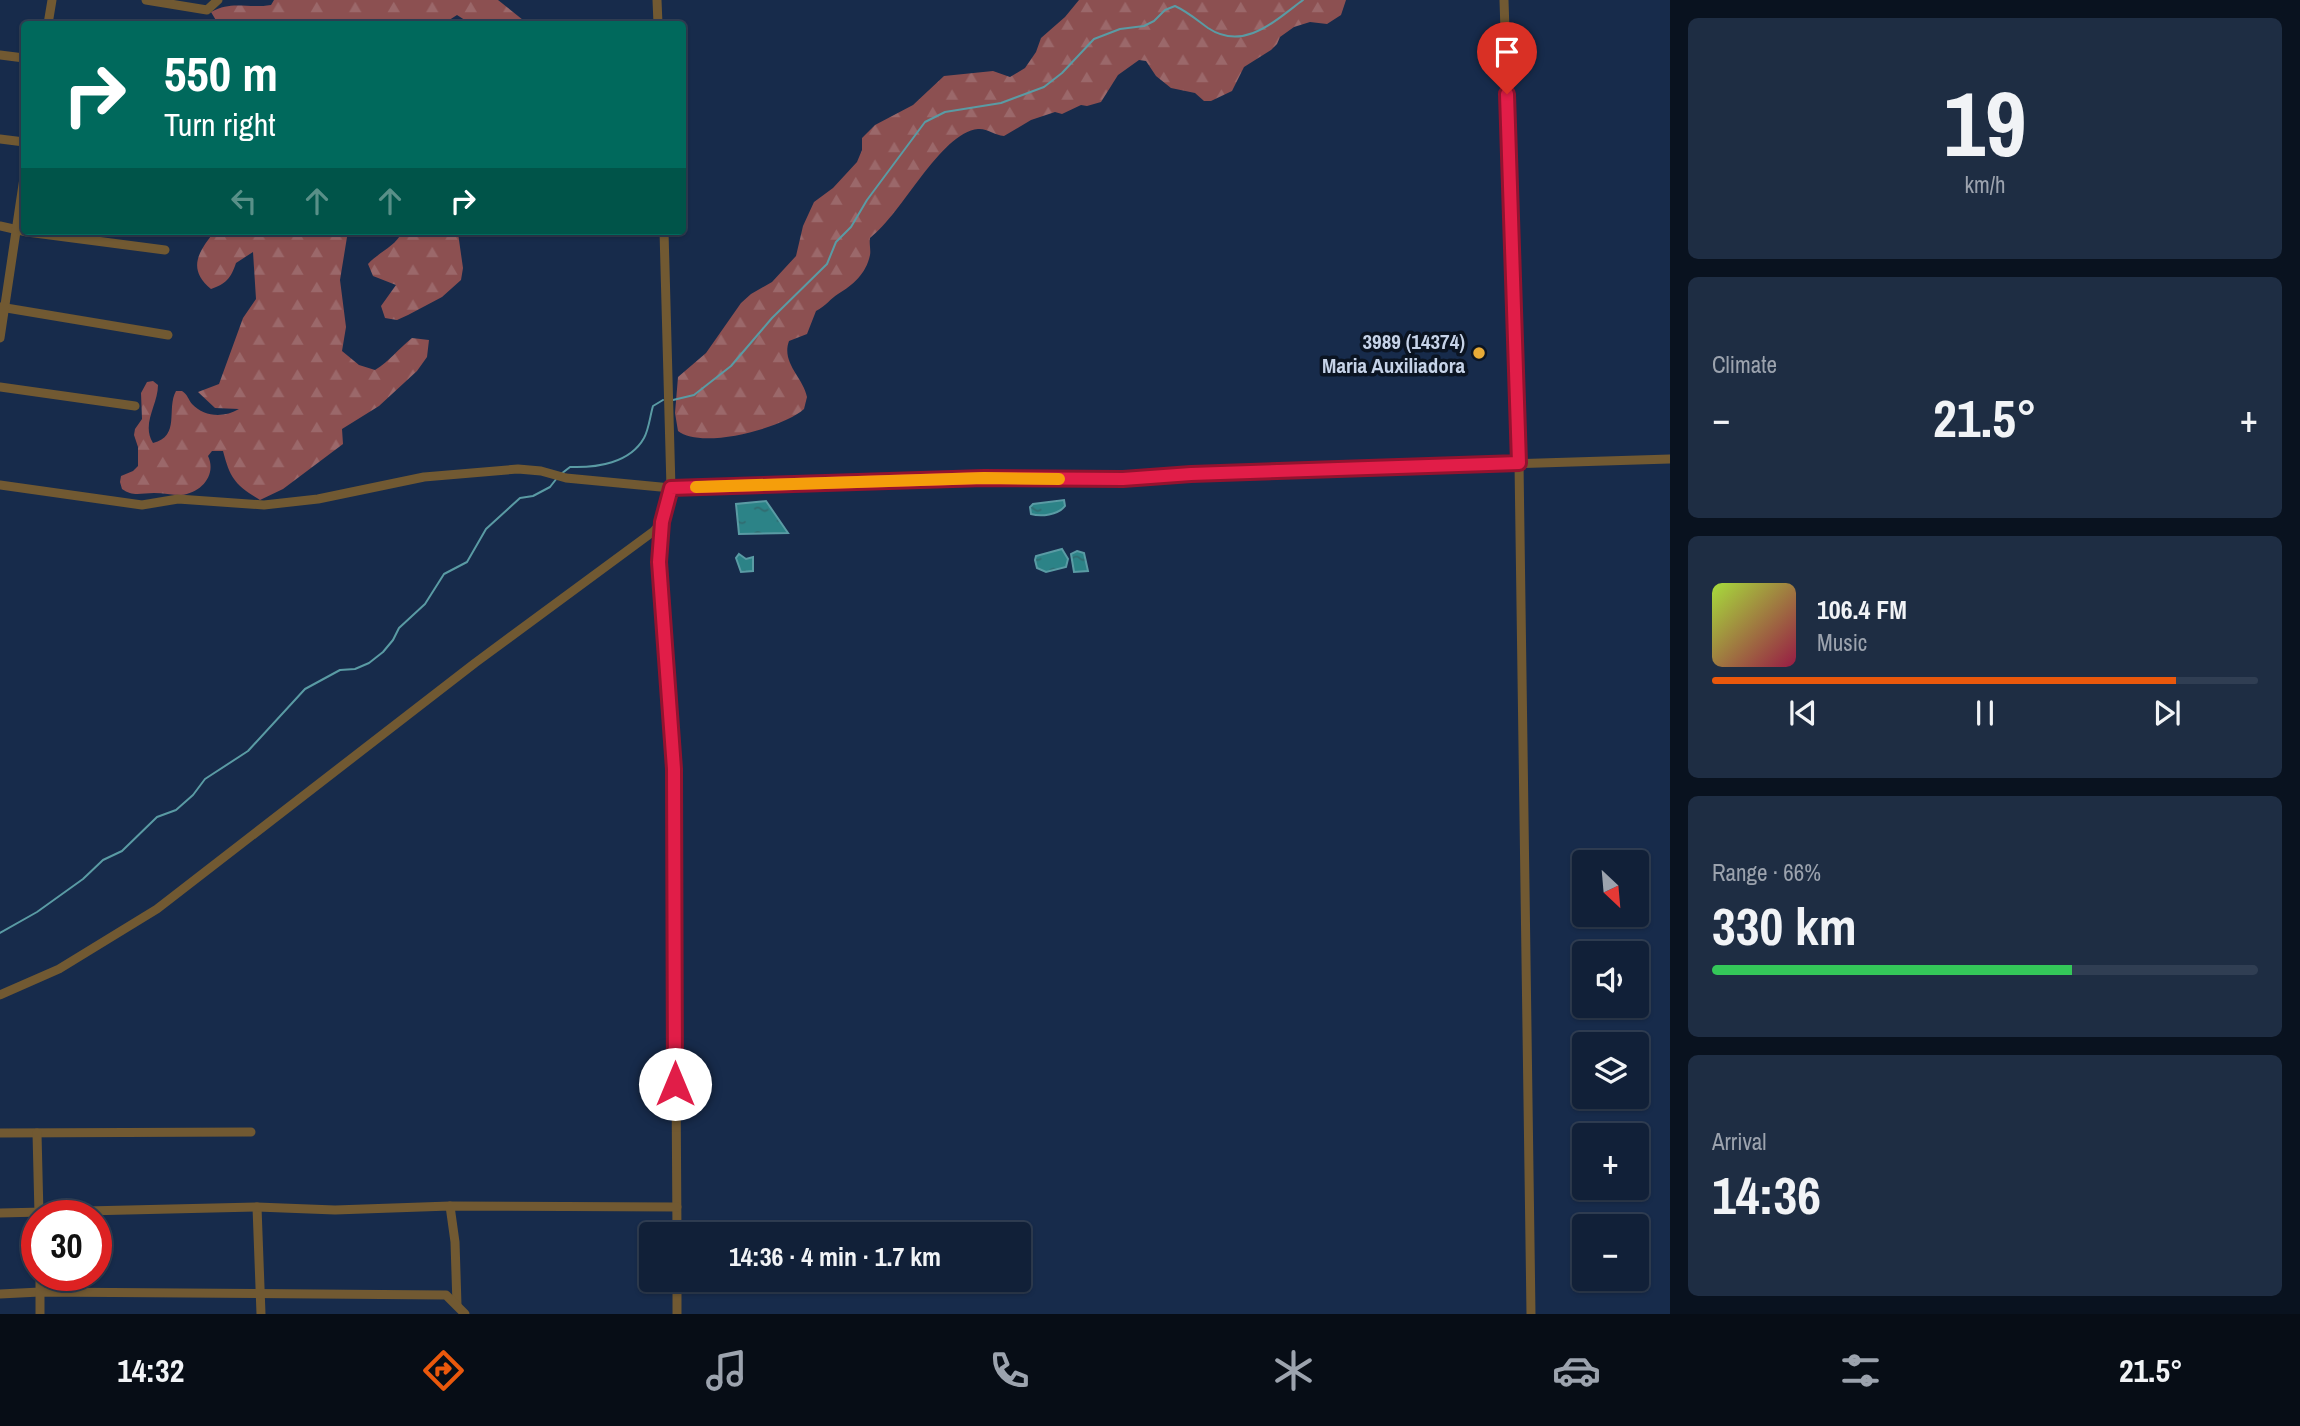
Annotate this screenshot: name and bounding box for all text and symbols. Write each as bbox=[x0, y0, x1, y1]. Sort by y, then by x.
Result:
pin bbox=[1477, 22, 1537, 94]
icon: arrive bbox=[1488, 33, 1526, 71]
text: 550 m bbox=[164, 40, 278, 106]
icon: right bbox=[49, 49, 140, 140]
text: 19 bbox=[1944, 62, 2027, 184]
text: Turn right bbox=[164, 103, 276, 146]
text: km/h bbox=[1965, 169, 2005, 200]
icon: left bbox=[225, 182, 263, 220]
icon: ahead bbox=[298, 182, 336, 220]
icon: ahead bbox=[371, 182, 409, 220]
icon: right bbox=[444, 182, 482, 220]
place label: 3989 (14374) Maria Auxiliadora bbox=[1322, 327, 1465, 380]
marker: 3989 (14374) Maria Auxiliadora bbox=[1471, 345, 1487, 361]
text: Climate bbox=[1712, 349, 1777, 380]
text: 21.5° bbox=[1933, 383, 2037, 453]
text: − bbox=[1712, 393, 1730, 444]
text: + bbox=[2240, 393, 2258, 444]
text: 106.4 FM bbox=[1817, 592, 1907, 627]
text: Music bbox=[1817, 627, 1867, 658]
icon: previous bbox=[1784, 694, 1822, 732]
icon: pause bbox=[1966, 694, 2004, 732]
icon: next bbox=[2148, 694, 2186, 732]
north arrow bbox=[1572, 850, 1648, 928]
map controls bbox=[1572, 850, 1649, 1291]
text: Range · 66% bbox=[1712, 857, 1821, 888]
text: 330 km bbox=[1712, 891, 1857, 961]
button: sound bbox=[1572, 941, 1649, 1018]
button: layers bbox=[1572, 1032, 1649, 1109]
position arrow bbox=[638, 1047, 712, 1121]
button: + bbox=[1572, 1123, 1649, 1200]
text: Arrival bbox=[1712, 1126, 1767, 1157]
text: 14:36 bbox=[1712, 1160, 1821, 1230]
speed limit sign: 30 bbox=[21, 1200, 112, 1291]
button: − bbox=[1572, 1214, 1649, 1291]
text: 14:36 · 4 min · 1.7 km bbox=[729, 1239, 941, 1274]
icon: directions bbox=[419, 1346, 468, 1395]
icon: music bbox=[702, 1346, 751, 1395]
icon: phone bbox=[985, 1346, 1034, 1395]
icon: climate bbox=[1269, 1346, 1318, 1395]
icon: car bbox=[1552, 1346, 1601, 1395]
icon: filters bbox=[1836, 1346, 1885, 1395]
text: 14:32 bbox=[117, 1349, 184, 1392]
text: 21.5° bbox=[2119, 1349, 2183, 1392]

